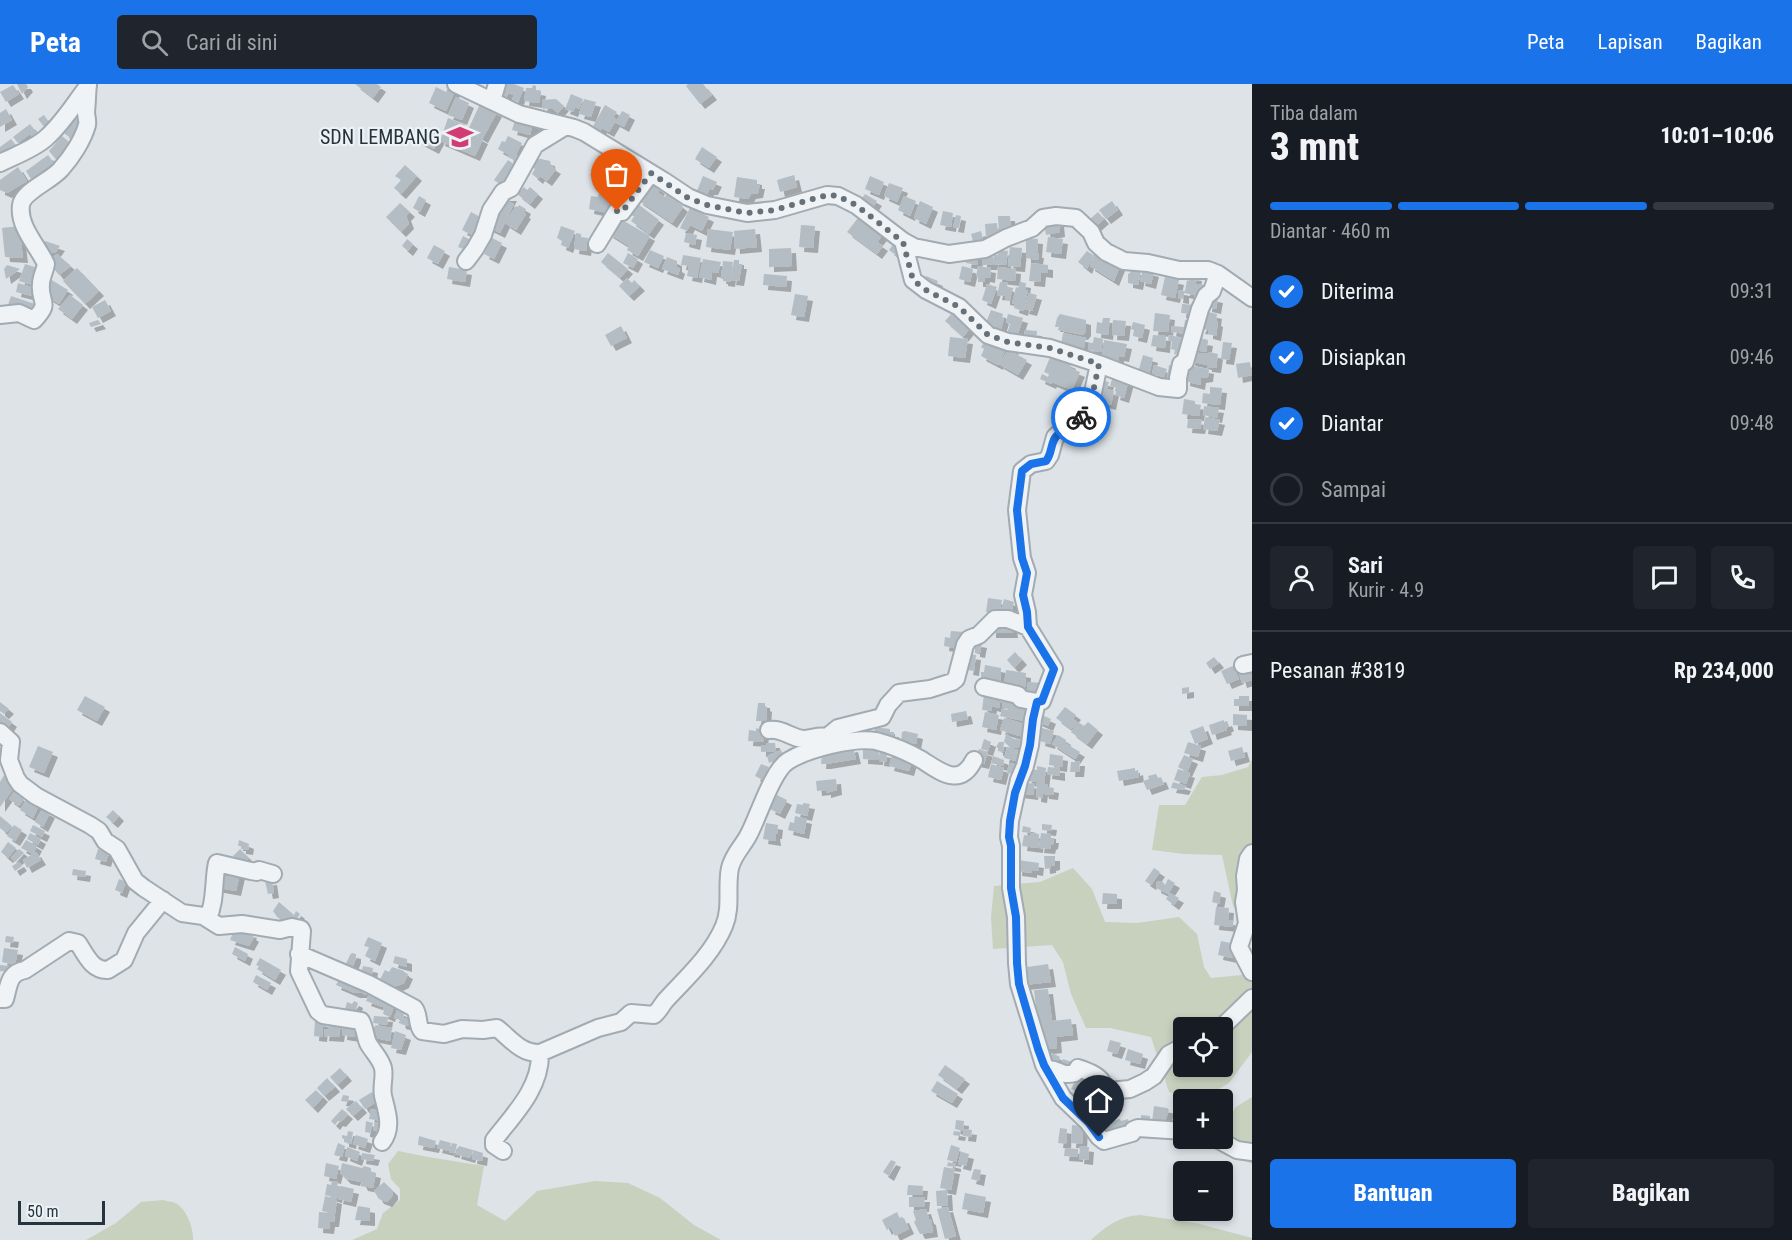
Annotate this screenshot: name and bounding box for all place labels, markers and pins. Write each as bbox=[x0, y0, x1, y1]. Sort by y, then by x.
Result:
school or university icon: SDN LEMBANG bbox=[445, 122, 475, 152]
place label: SDN LEMBANG bbox=[320, 125, 440, 149]
pin bbox=[591, 149, 642, 211]
pin bbox=[1073, 1075, 1124, 1137]

